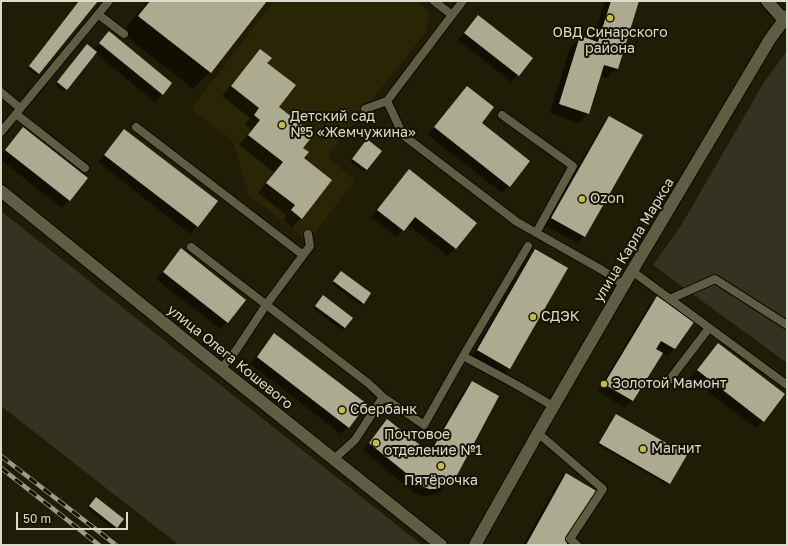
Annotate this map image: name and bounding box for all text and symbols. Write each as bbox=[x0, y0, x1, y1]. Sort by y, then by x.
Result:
marker: ОВД Синарского района bbox=[605, 13, 615, 23]
place label: ОВД Синарского района bbox=[552, 25, 668, 58]
place label: Детский сад №5 «Жемчужина» bbox=[290, 109, 416, 142]
marker: Детский сад №5 «Жемчужина» bbox=[277, 120, 287, 130]
street label: улица Карла Маркса bbox=[590, 175, 678, 305]
place label: Ozon bbox=[590, 191, 624, 207]
marker: Ozon bbox=[577, 194, 587, 204]
street label: улица Олега Кошевого bbox=[164, 301, 296, 413]
place label: СДЭК bbox=[541, 309, 579, 325]
marker: СДЭК bbox=[528, 312, 538, 322]
place label: Золотой Мамонт bbox=[612, 376, 727, 392]
marker: Золотой Мамонт bbox=[599, 379, 609, 389]
place label: Сбербанк bbox=[350, 402, 417, 418]
marker: Сбербанк bbox=[337, 405, 347, 415]
place label: Почтовое отделение №1 bbox=[384, 427, 482, 460]
marker: Почтовое отделение №1 bbox=[371, 438, 381, 448]
place label: Магнит bbox=[651, 441, 701, 457]
marker: Магнит bbox=[638, 444, 648, 454]
marker: Пятёрочка bbox=[436, 461, 446, 471]
place label: Пятёрочка bbox=[404, 473, 478, 489]
scale bar bbox=[18, 504, 130, 530]
text: 50 m bbox=[23, 511, 51, 526]

